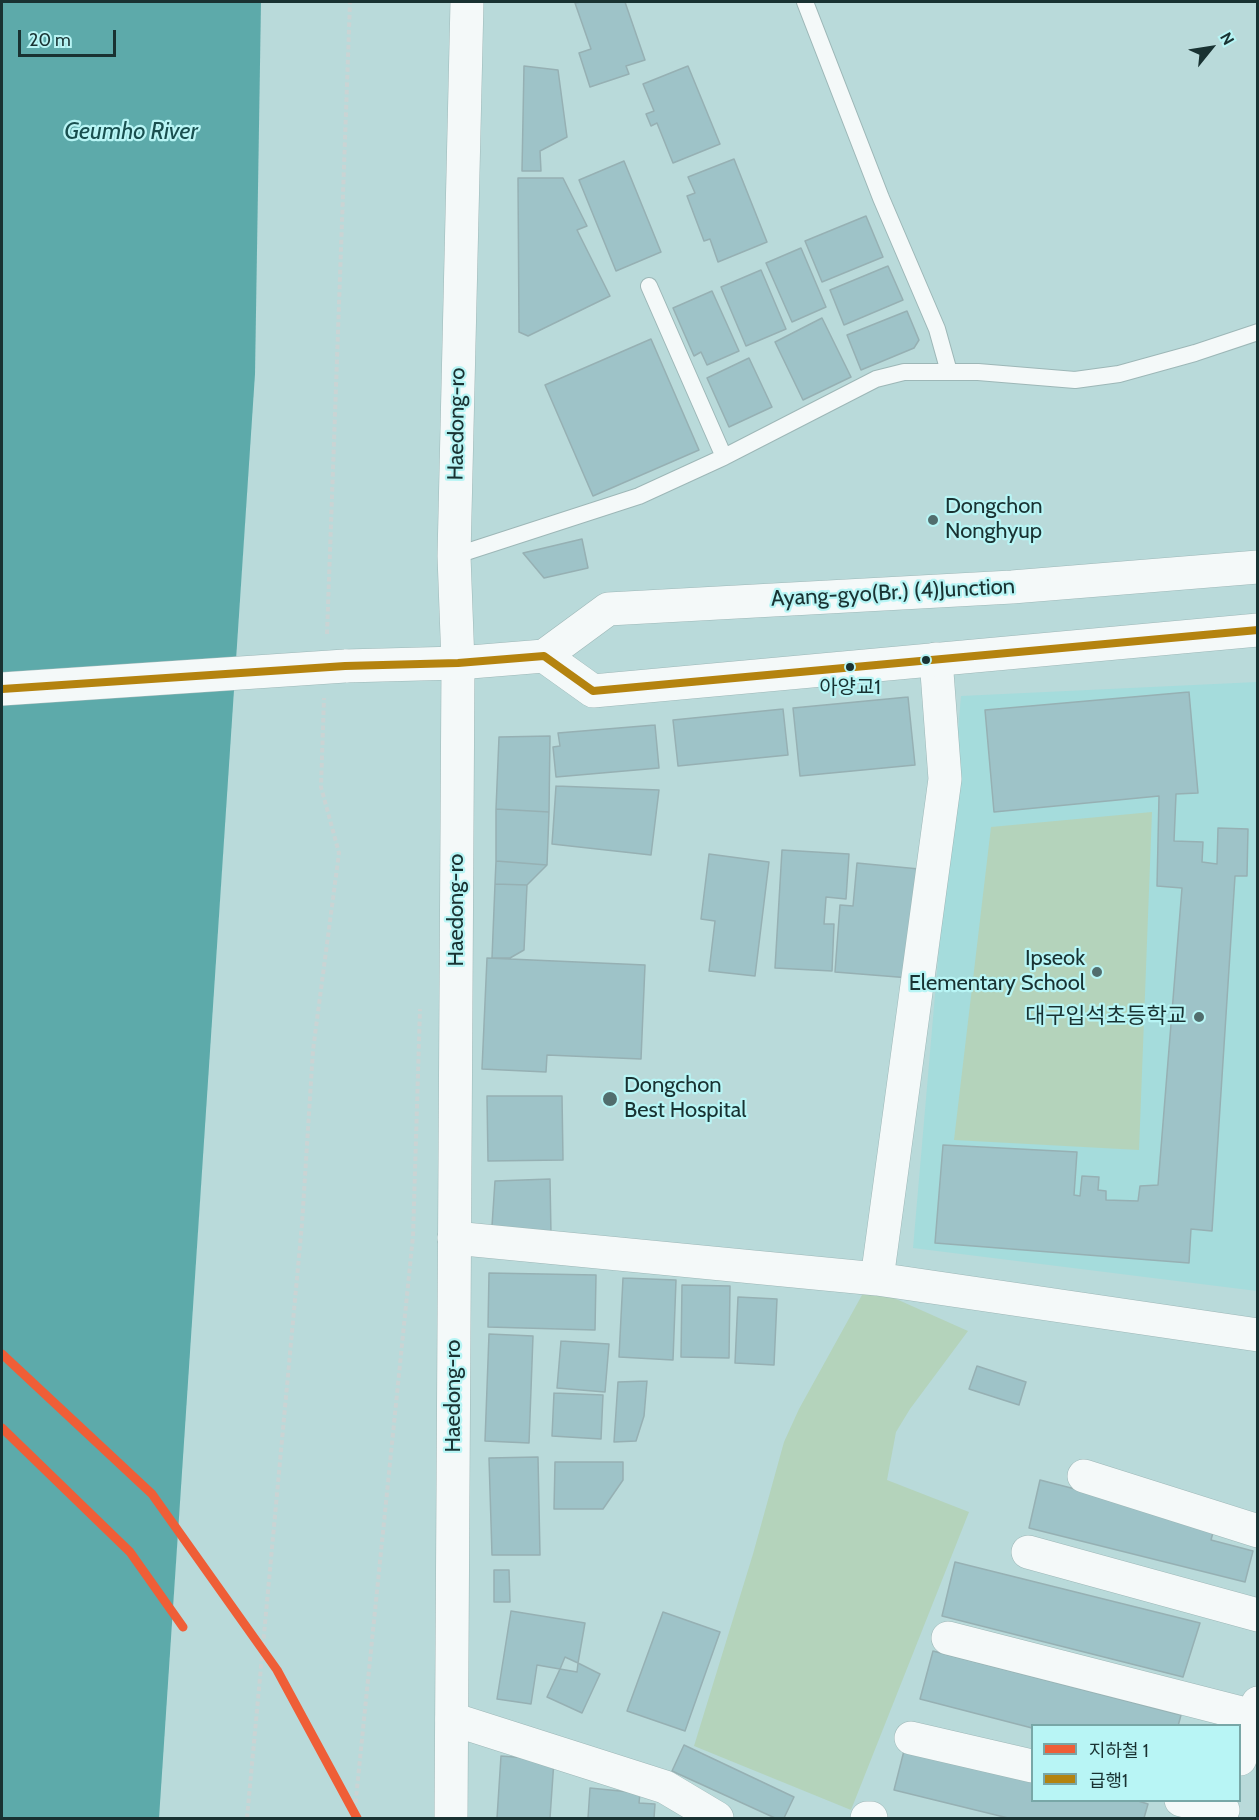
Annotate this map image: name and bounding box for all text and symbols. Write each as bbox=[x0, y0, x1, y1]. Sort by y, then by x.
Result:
scale bar bbox=[21, 18, 118, 56]
north arrow bbox=[1181, 18, 1241, 78]
text: 20 m bbox=[29, 29, 71, 51]
text: N bbox=[1216, 29, 1238, 48]
water label: Geumho River bbox=[64, 118, 198, 146]
street label: Haedong-ro bbox=[443, 367, 471, 481]
place label: Dongchon Nonghyup bbox=[945, 494, 1043, 546]
marker: Dongchon Nonghyup bbox=[926, 513, 940, 527]
street label: Ayang-gyo(Br.) (4)Junction bbox=[770, 573, 1016, 613]
unlabelled marker bbox=[920, 654, 932, 666]
marker: 아양교1 bbox=[844, 661, 856, 673]
place label: 아양교1 bbox=[819, 676, 881, 700]
street label: Haedong-ro bbox=[444, 854, 470, 966]
place label: Ipseok Elementary School bbox=[909, 946, 1085, 998]
marker: Ipseok Elementary School bbox=[1090, 965, 1104, 979]
place label: 대구입석초등학교 bbox=[1025, 1004, 1187, 1030]
marker: 대구입석초등학교 bbox=[1192, 1010, 1206, 1024]
place label: Dongchon Best Hospital bbox=[624, 1073, 746, 1124]
marker: Dongchon Best Hospital bbox=[601, 1090, 619, 1108]
street label: Haedong-ro bbox=[441, 1340, 467, 1452]
legend bbox=[1031, 1724, 1241, 1802]
text: 지하철 1 bbox=[1089, 1740, 1149, 1762]
text: 급행1 bbox=[1089, 1770, 1128, 1792]

